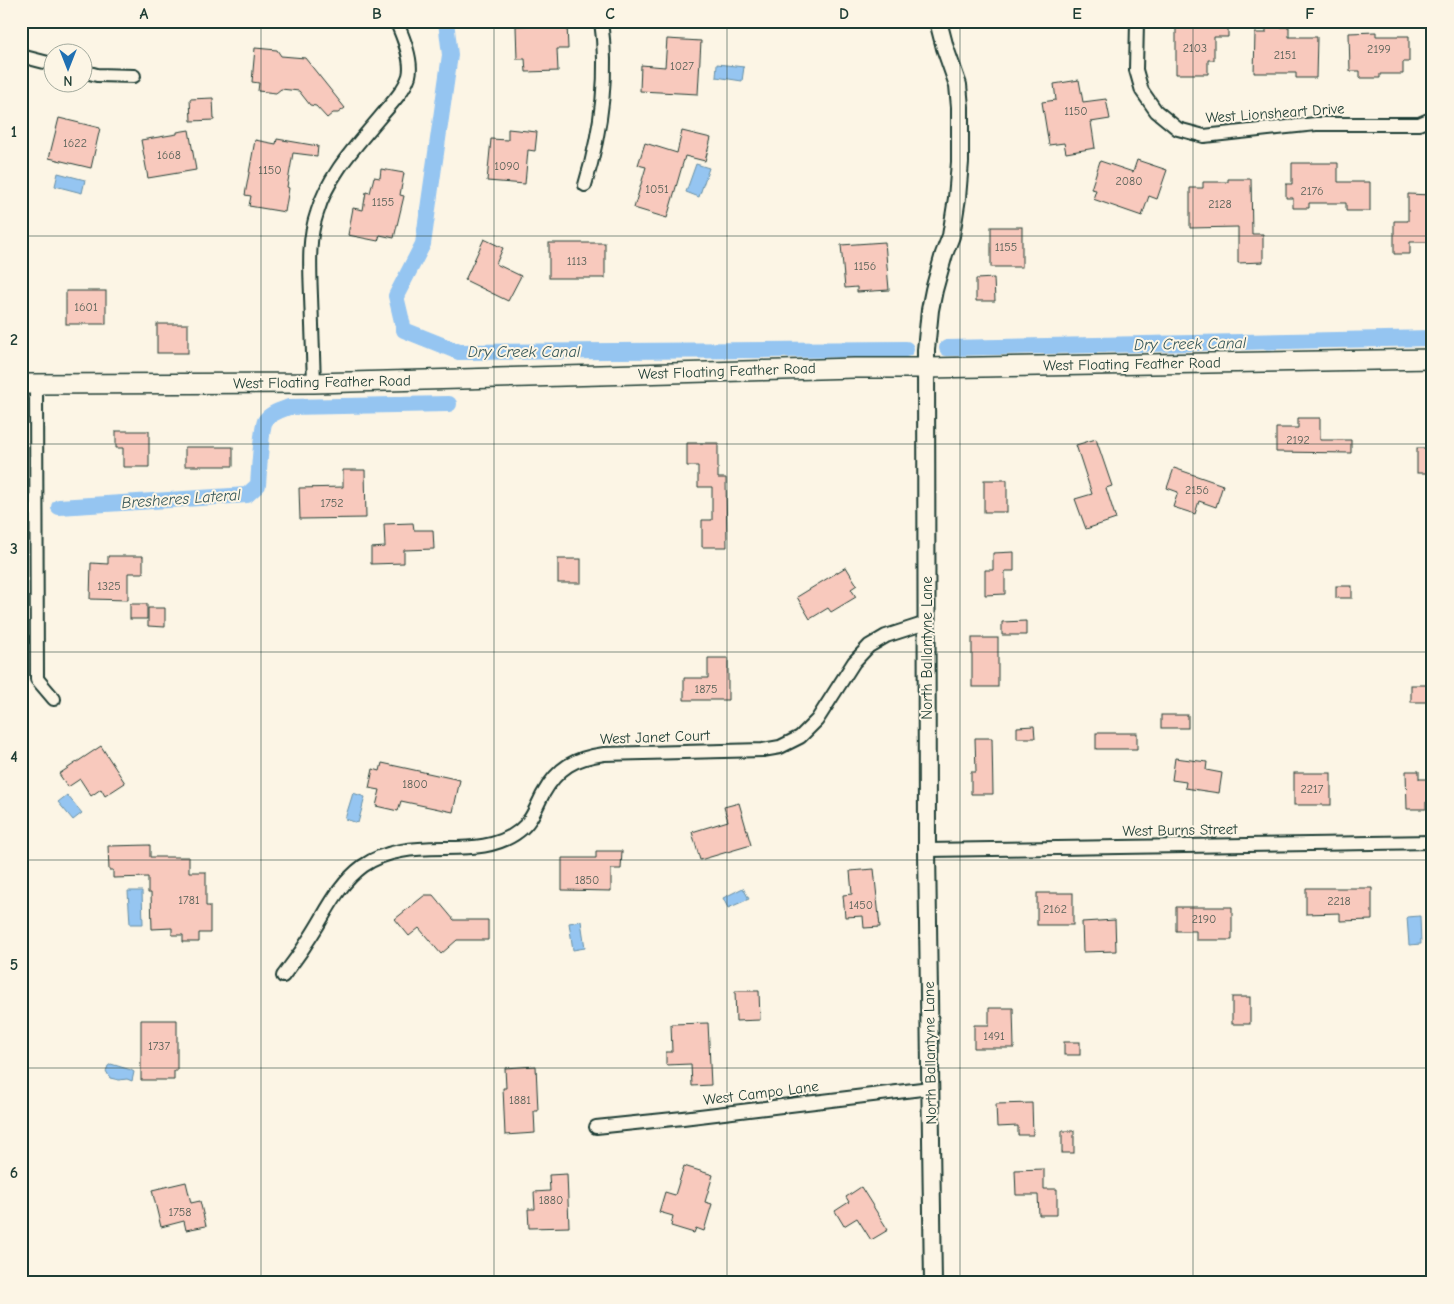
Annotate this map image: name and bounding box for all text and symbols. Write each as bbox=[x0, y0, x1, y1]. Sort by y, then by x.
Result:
text: A bbox=[140, 5, 149, 23]
text: B bbox=[372, 5, 382, 23]
text: C bbox=[605, 5, 615, 23]
text: D bbox=[839, 5, 849, 23]
text: E bbox=[1072, 5, 1082, 23]
text: F bbox=[1305, 5, 1315, 23]
house number: 2103 bbox=[1183, 41, 1207, 55]
north arrow bbox=[42, 42, 92, 92]
house number: 2199 bbox=[1367, 42, 1391, 56]
house number: 2151 bbox=[1274, 48, 1296, 62]
house number: 1027 bbox=[670, 59, 694, 73]
text: N bbox=[63, 72, 73, 89]
street label: West Lionsheart Drive bbox=[1205, 99, 1346, 127]
house number: 1150 bbox=[1064, 104, 1088, 118]
text: 1 bbox=[11, 123, 17, 141]
house number: 1622 bbox=[63, 136, 87, 150]
house number: 1668 bbox=[157, 148, 181, 162]
house number: 1090 bbox=[494, 159, 520, 173]
house number: 1150 bbox=[258, 163, 282, 177]
house number: 2080 bbox=[1115, 174, 1143, 188]
house number: 1051 bbox=[645, 182, 669, 196]
house number: 2176 bbox=[1300, 184, 1324, 198]
house number: 1155 bbox=[372, 195, 394, 209]
house number: 2128 bbox=[1208, 197, 1232, 211]
house number: 1155 bbox=[995, 240, 1017, 254]
house number: 1113 bbox=[567, 254, 587, 268]
house number: 1156 bbox=[854, 259, 876, 273]
house number: 1601 bbox=[74, 300, 98, 314]
text: 2 bbox=[10, 331, 18, 349]
water label: Dry Creek Canal bbox=[1134, 334, 1247, 354]
water label: Dry Creek Canal bbox=[468, 343, 581, 361]
street label: West Floating Feather Road bbox=[1043, 353, 1221, 375]
street label: West Floating Feather Road bbox=[638, 359, 816, 383]
street label: West Floating Feather Road bbox=[233, 371, 411, 393]
house number: 2192 bbox=[1286, 433, 1310, 447]
house number: 2156 bbox=[1185, 483, 1209, 497]
water label: Bresheres Lateral bbox=[121, 486, 242, 512]
house number: 1752 bbox=[320, 496, 344, 510]
text: 3 bbox=[10, 540, 18, 558]
street label: North Ballantyne Lane bbox=[918, 576, 936, 720]
house number: 1325 bbox=[97, 579, 121, 593]
house number: 1875 bbox=[694, 682, 718, 696]
street label: West Janet Court bbox=[600, 726, 711, 748]
text: 4 bbox=[10, 748, 18, 766]
house number: 1800 bbox=[402, 777, 428, 791]
house number: 2217 bbox=[1301, 782, 1324, 796]
street label: West Burns Street bbox=[1122, 820, 1238, 840]
house number: 1850 bbox=[575, 873, 599, 887]
house number: 1781 bbox=[178, 893, 200, 907]
house number: 2218 bbox=[1327, 894, 1351, 908]
house number: 1450 bbox=[849, 898, 873, 912]
house number: 2162 bbox=[1043, 902, 1067, 916]
house number: 2190 bbox=[1192, 912, 1216, 926]
text: 5 bbox=[10, 956, 18, 974]
street label: North Ballantyne Lane bbox=[920, 981, 940, 1125]
house number: 1491 bbox=[983, 1029, 1005, 1043]
house number: 1737 bbox=[148, 1039, 170, 1053]
street label: West Campo Lane bbox=[702, 1077, 820, 1109]
house number: 1881 bbox=[509, 1093, 531, 1107]
text: 6 bbox=[10, 1164, 18, 1182]
house number: 1880 bbox=[539, 1193, 563, 1207]
house number: 1758 bbox=[168, 1205, 192, 1219]

